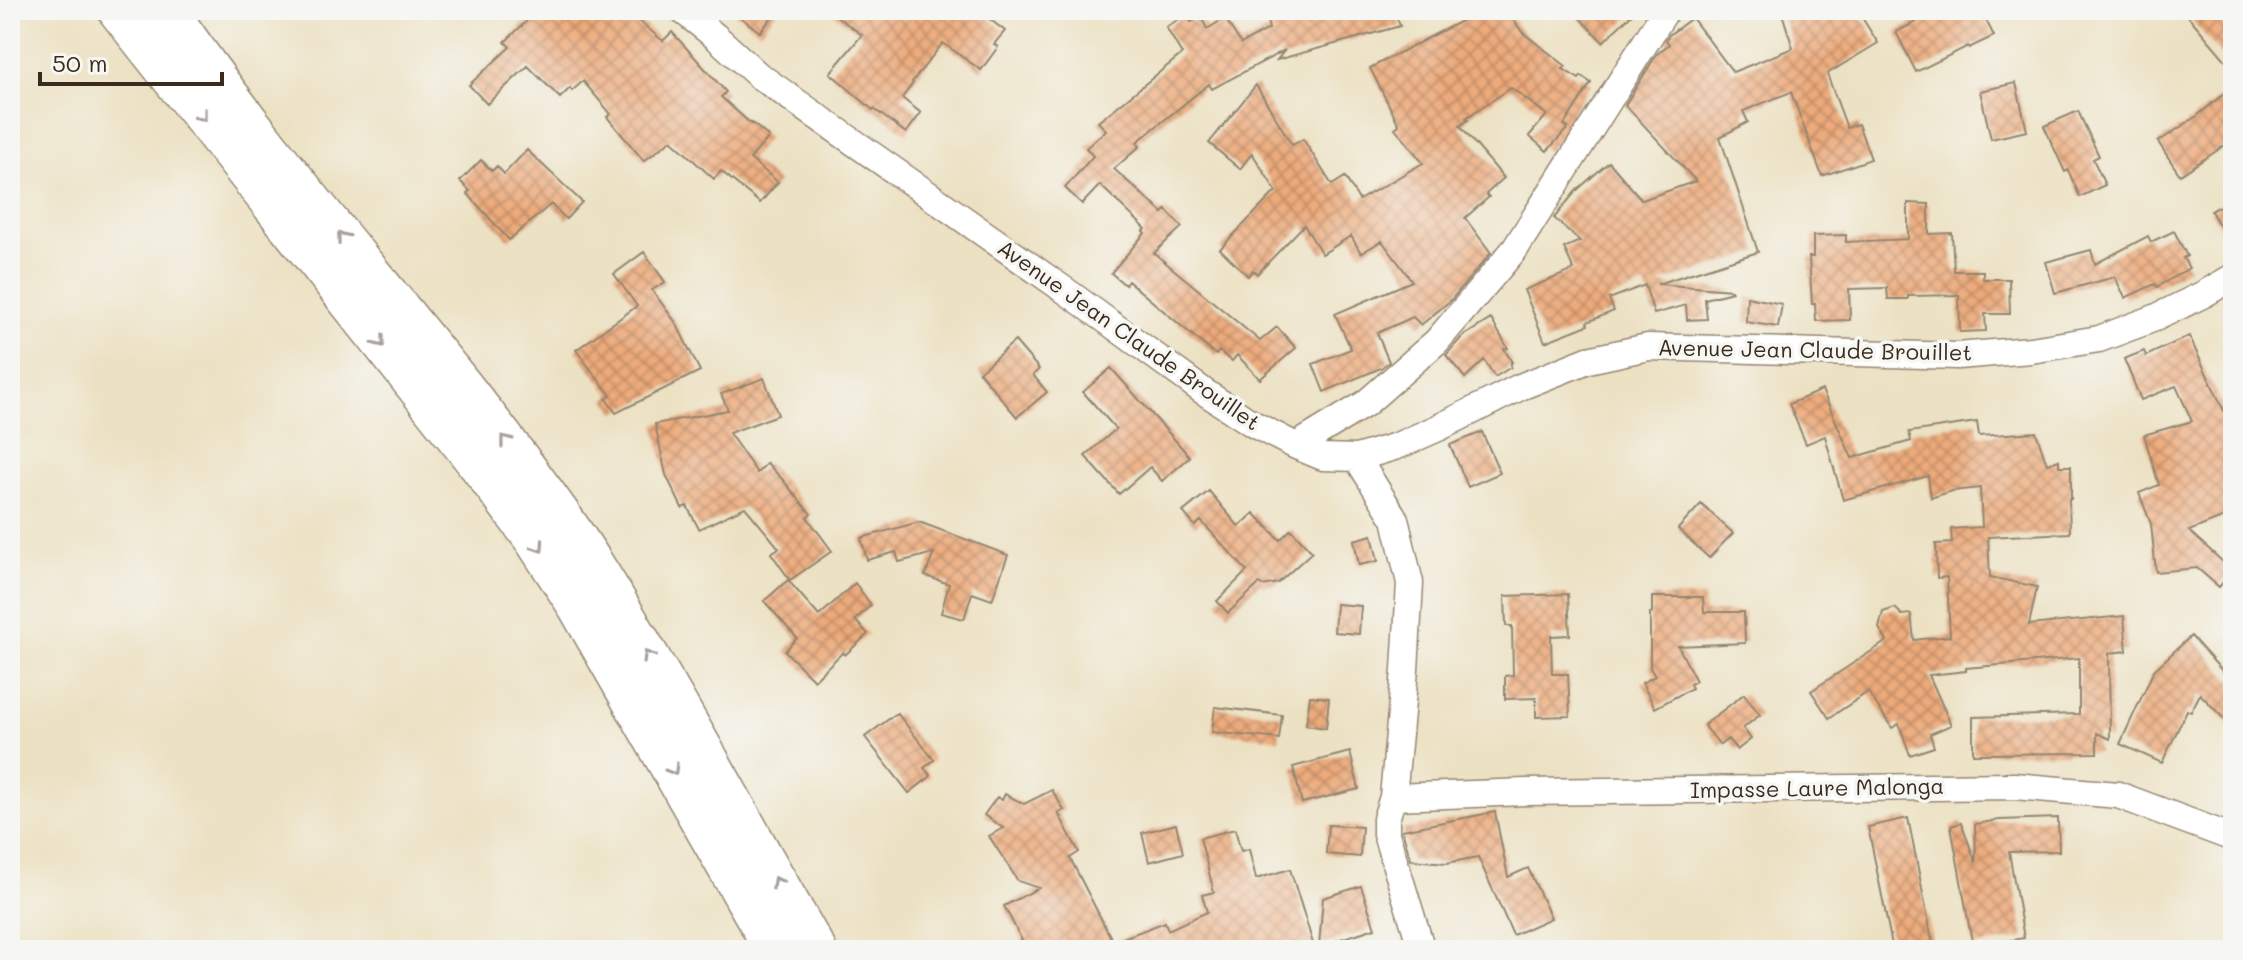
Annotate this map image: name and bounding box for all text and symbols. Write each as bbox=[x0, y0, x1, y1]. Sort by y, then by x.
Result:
scale bar bbox=[40, 36, 222, 86]
text: 50 m bbox=[52, 47, 108, 78]
one-way arrow bbox=[192, 107, 206, 122]
one-way arrow bbox=[337, 232, 352, 247]
street label: Avenue Jean Claude Brouillet bbox=[992, 233, 1266, 437]
one-way arrow bbox=[371, 332, 385, 347]
street label: Avenue Jean Claude Brouillet bbox=[1658, 332, 1972, 367]
one-way arrow bbox=[501, 434, 515, 448]
one-way arrow bbox=[530, 539, 545, 553]
one-way arrow bbox=[643, 650, 658, 665]
one-way arrow bbox=[663, 761, 679, 776]
street label: Impasse Laure Malonga bbox=[1690, 771, 1944, 804]
one-way arrow bbox=[771, 876, 787, 891]

